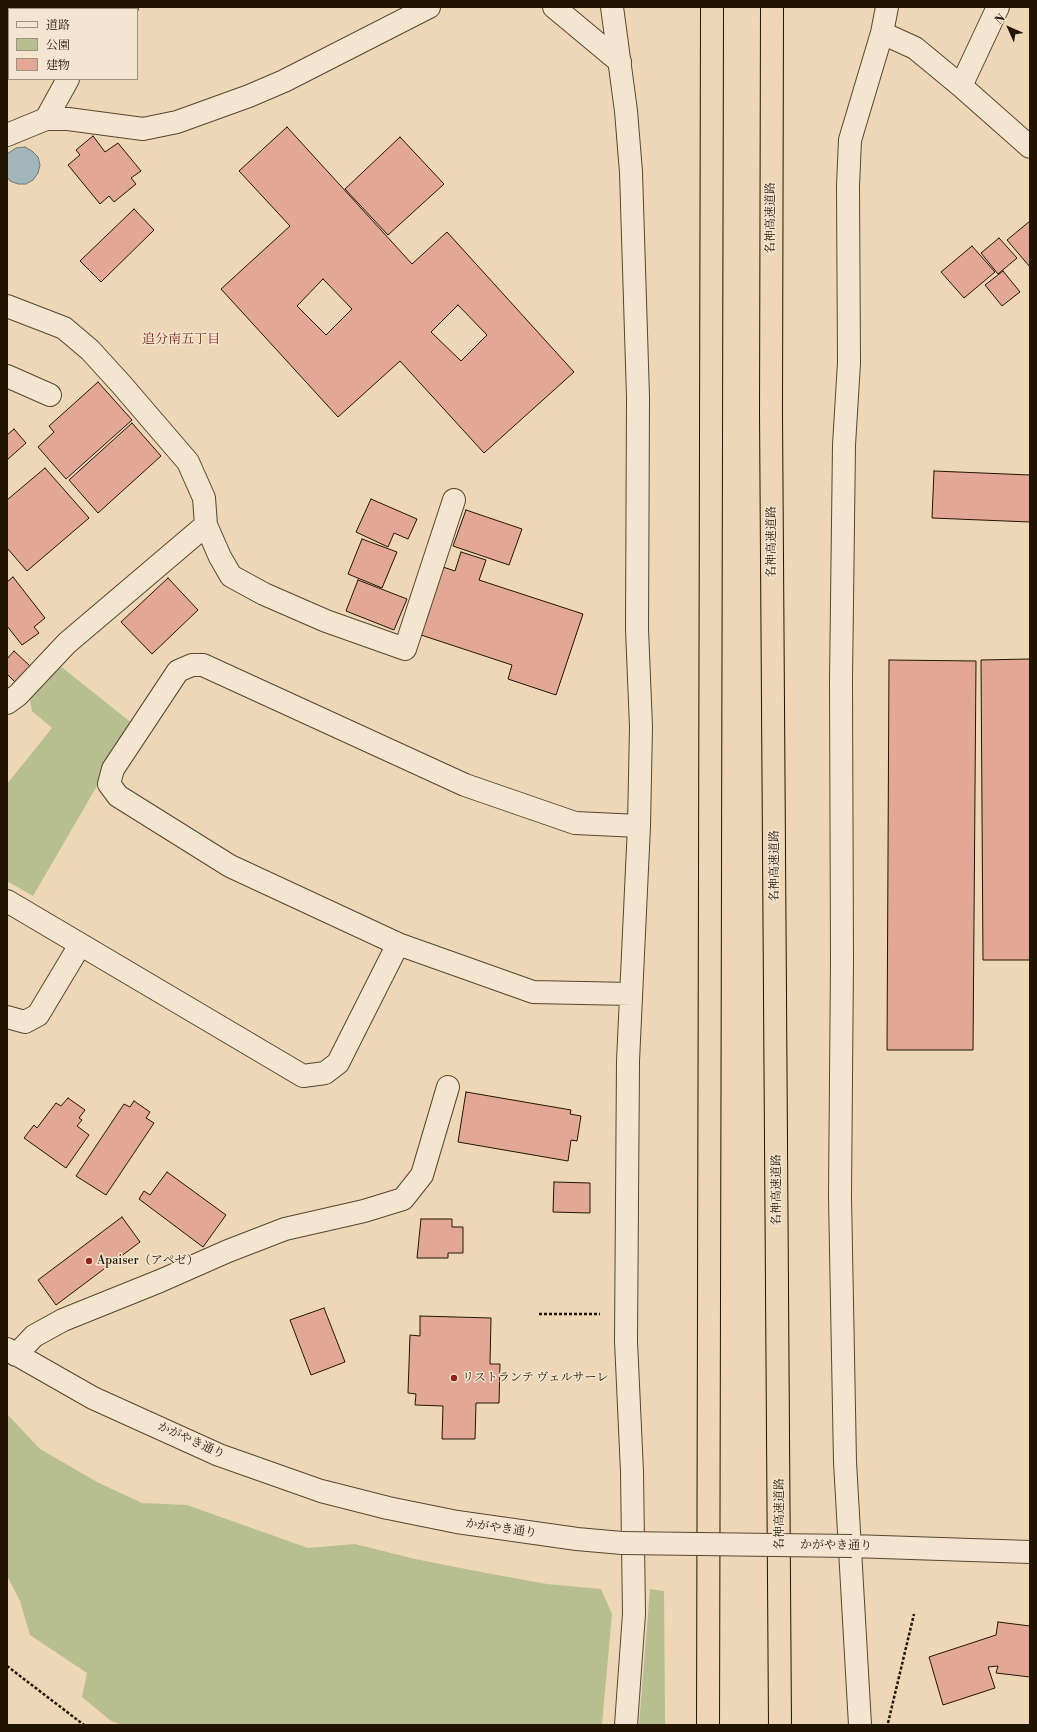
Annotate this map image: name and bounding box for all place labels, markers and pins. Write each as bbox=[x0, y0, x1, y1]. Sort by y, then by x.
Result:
place label: Apaiser（アペゼ） bbox=[97, 1254, 199, 1268]
marker: Apaiser（アペゼ） bbox=[84, 1256, 94, 1266]
place label: リストランテ ヴェルサーレ bbox=[462, 1371, 608, 1385]
marker: リストランテ ヴェルサーレ bbox=[449, 1373, 459, 1383]

